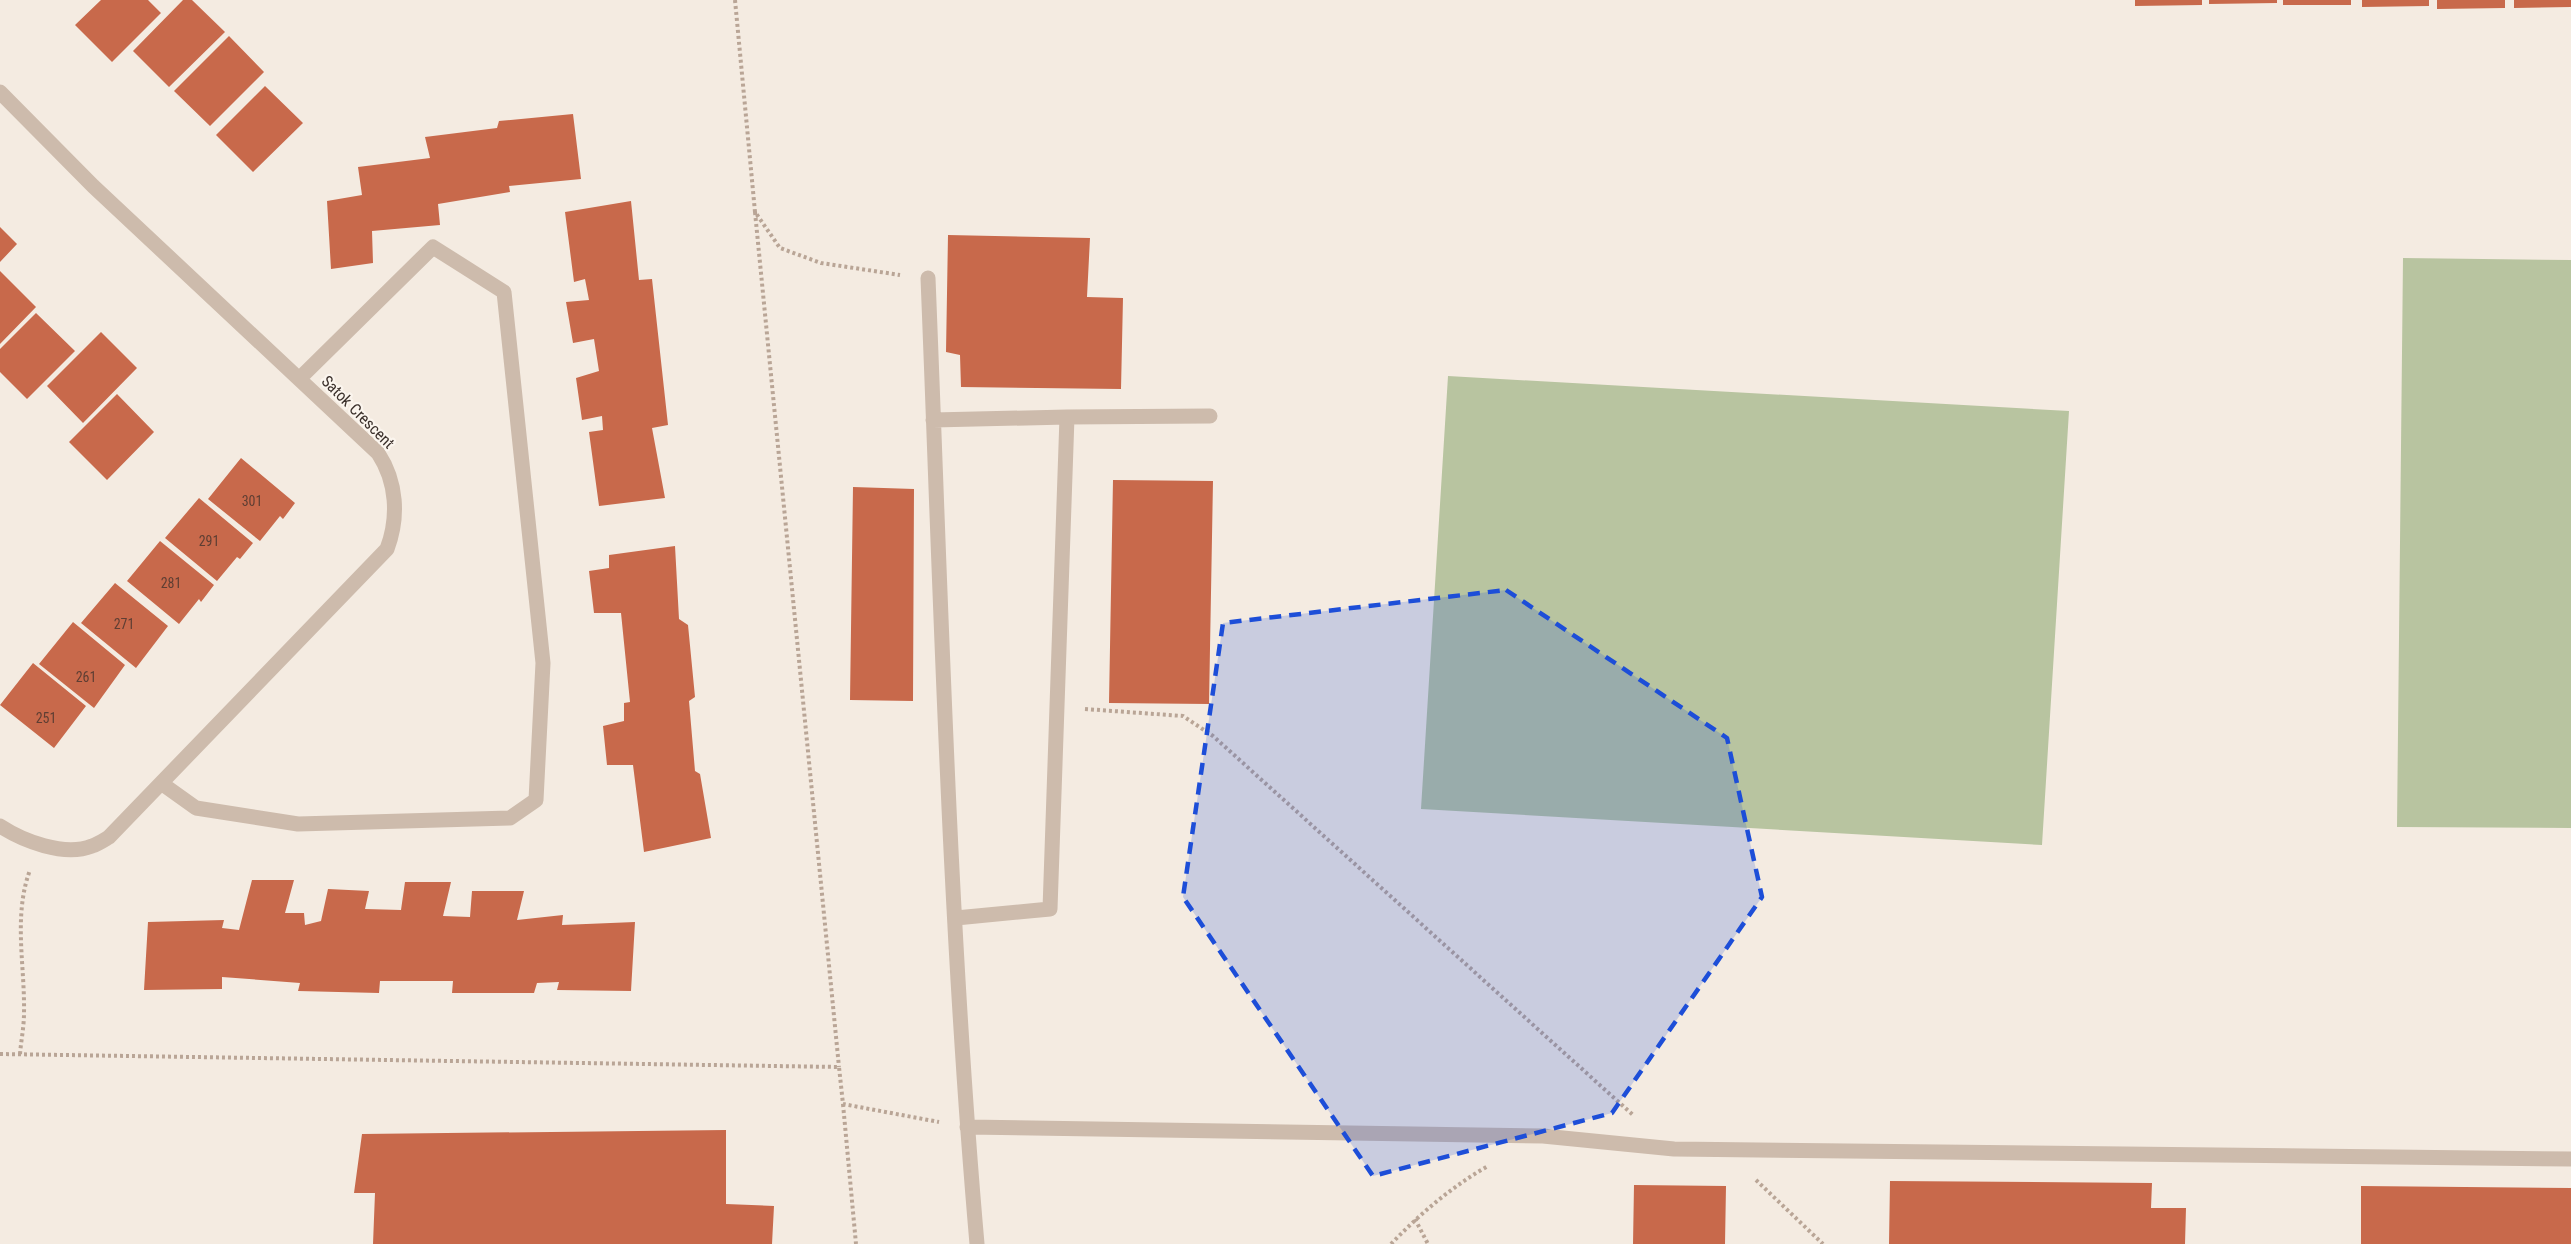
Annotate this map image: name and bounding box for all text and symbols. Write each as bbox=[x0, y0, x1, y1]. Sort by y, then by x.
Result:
street label: Satok Crescent bbox=[318, 372, 399, 453]
house number: 301 bbox=[242, 493, 262, 509]
house number: 291 bbox=[199, 533, 219, 549]
house number: 281 bbox=[161, 575, 181, 591]
house number: 271 bbox=[114, 616, 134, 632]
house number: 261 bbox=[76, 669, 96, 685]
house number: 251 bbox=[36, 710, 56, 726]

